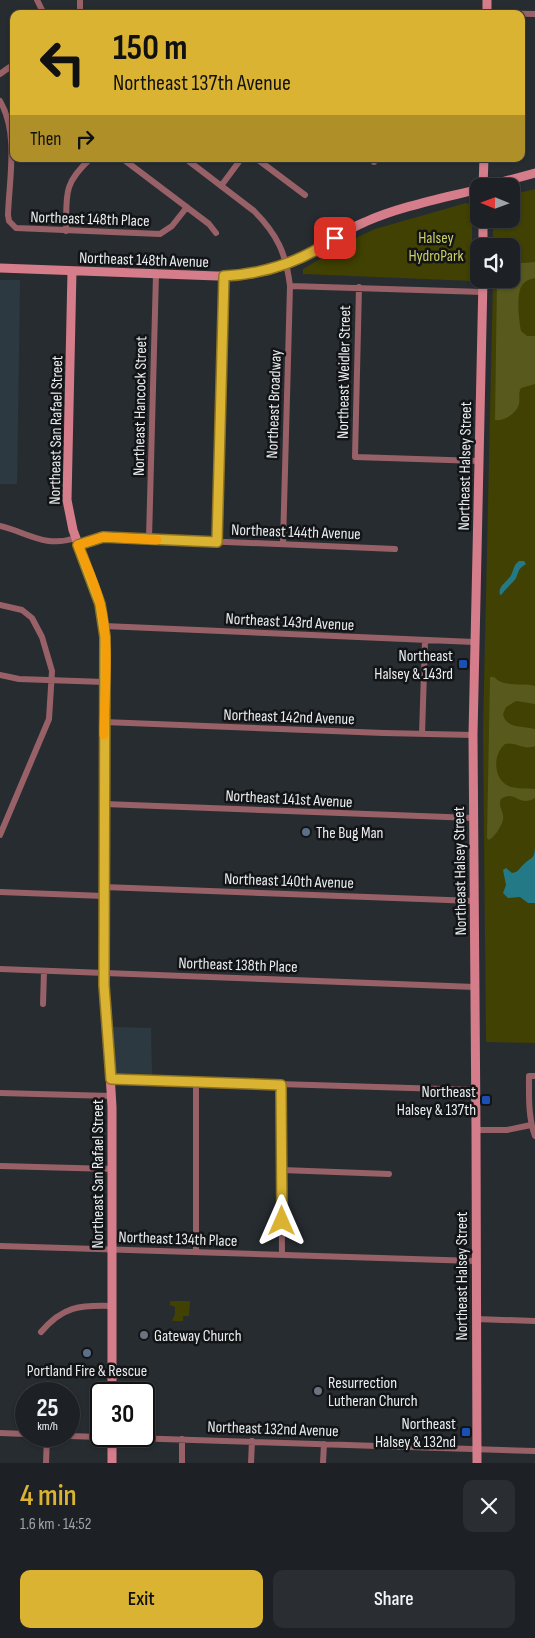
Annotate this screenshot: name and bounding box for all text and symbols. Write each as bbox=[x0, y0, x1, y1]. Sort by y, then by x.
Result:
text: 150 m bbox=[113, 27, 187, 70]
icon: left bbox=[30, 30, 95, 95]
text: Northeast 137th Avenue bbox=[113, 70, 291, 97]
icon: right bbox=[71, 125, 99, 153]
text: Then bbox=[30, 128, 61, 151]
north arrow bbox=[470, 178, 520, 228]
map controls bbox=[470, 178, 520, 288]
street label: Northeast 148th Place bbox=[30, 208, 150, 231]
pin bbox=[314, 217, 356, 259]
icon: arrive bbox=[321, 224, 349, 252]
park label: Halsey HydroPark bbox=[408, 229, 464, 266]
button: sound bbox=[470, 238, 520, 288]
street label: Northeast 148th Avenue bbox=[79, 249, 209, 272]
street label: Northeast Weidler Street bbox=[334, 305, 355, 439]
street label: Northeast Hancock Street bbox=[130, 336, 151, 476]
street label: Northeast Broadway bbox=[263, 349, 286, 459]
street label: Northeast San Rafael Street bbox=[46, 355, 67, 505]
street label: Northeast Halsey Street bbox=[455, 401, 476, 531]
street label: Northeast 144th Avenue bbox=[231, 521, 361, 544]
street label: Northeast 143rd Avenue bbox=[225, 610, 355, 635]
place label: Northeast Halsey & 143rd bbox=[374, 647, 453, 684]
marker: Northeast Halsey & 143rd bbox=[457, 658, 469, 670]
street label: Northeast 142nd Avenue bbox=[223, 706, 355, 729]
street label: Northeast 141st Avenue bbox=[225, 787, 353, 812]
street label: Northeast Halsey Street bbox=[450, 806, 471, 936]
place label: The Bug Man bbox=[316, 824, 383, 843]
marker: The Bug Man bbox=[300, 826, 312, 838]
street label: Northeast 140th Avenue bbox=[224, 870, 354, 893]
street label: Northeast 138th Place bbox=[178, 954, 298, 977]
place label: Northeast Halsey & 137th bbox=[397, 1083, 476, 1120]
marker: Northeast Halsey & 137th bbox=[480, 1094, 492, 1106]
street label: Northeast San Rafael Street bbox=[89, 1099, 108, 1249]
position arrow bbox=[255, 1194, 307, 1246]
street label: Northeast Halsey Street bbox=[453, 1211, 472, 1340]
street label: Northeast 134th Place bbox=[118, 1228, 238, 1251]
place label: Gateway Church bbox=[154, 1327, 242, 1346]
marker: Gateway Church bbox=[138, 1329, 150, 1341]
marker: Portland Fire & Rescue bbox=[81, 1347, 93, 1359]
place label: Portland Fire & Rescue bbox=[27, 1362, 147, 1381]
place label: Resurrection Lutheran Church bbox=[328, 1374, 418, 1411]
speed limit sign: 30 bbox=[90, 1382, 155, 1447]
marker: Resurrection Lutheran Church bbox=[312, 1385, 324, 1397]
text: 25 bbox=[37, 1393, 58, 1424]
place label: Northeast Halsey & 132nd bbox=[375, 1415, 456, 1452]
street label: Northeast 132nd Avenue bbox=[207, 1418, 339, 1441]
text: km/h bbox=[37, 1419, 58, 1434]
marker: Northeast Halsey & 132nd bbox=[460, 1426, 472, 1438]
text: 4 min bbox=[20, 1478, 77, 1514]
button: close bbox=[463, 1480, 515, 1532]
text: 1.6 km · 14:52 bbox=[20, 1515, 91, 1534]
button: Exit bbox=[20, 1570, 263, 1628]
button: Share bbox=[273, 1570, 515, 1628]

